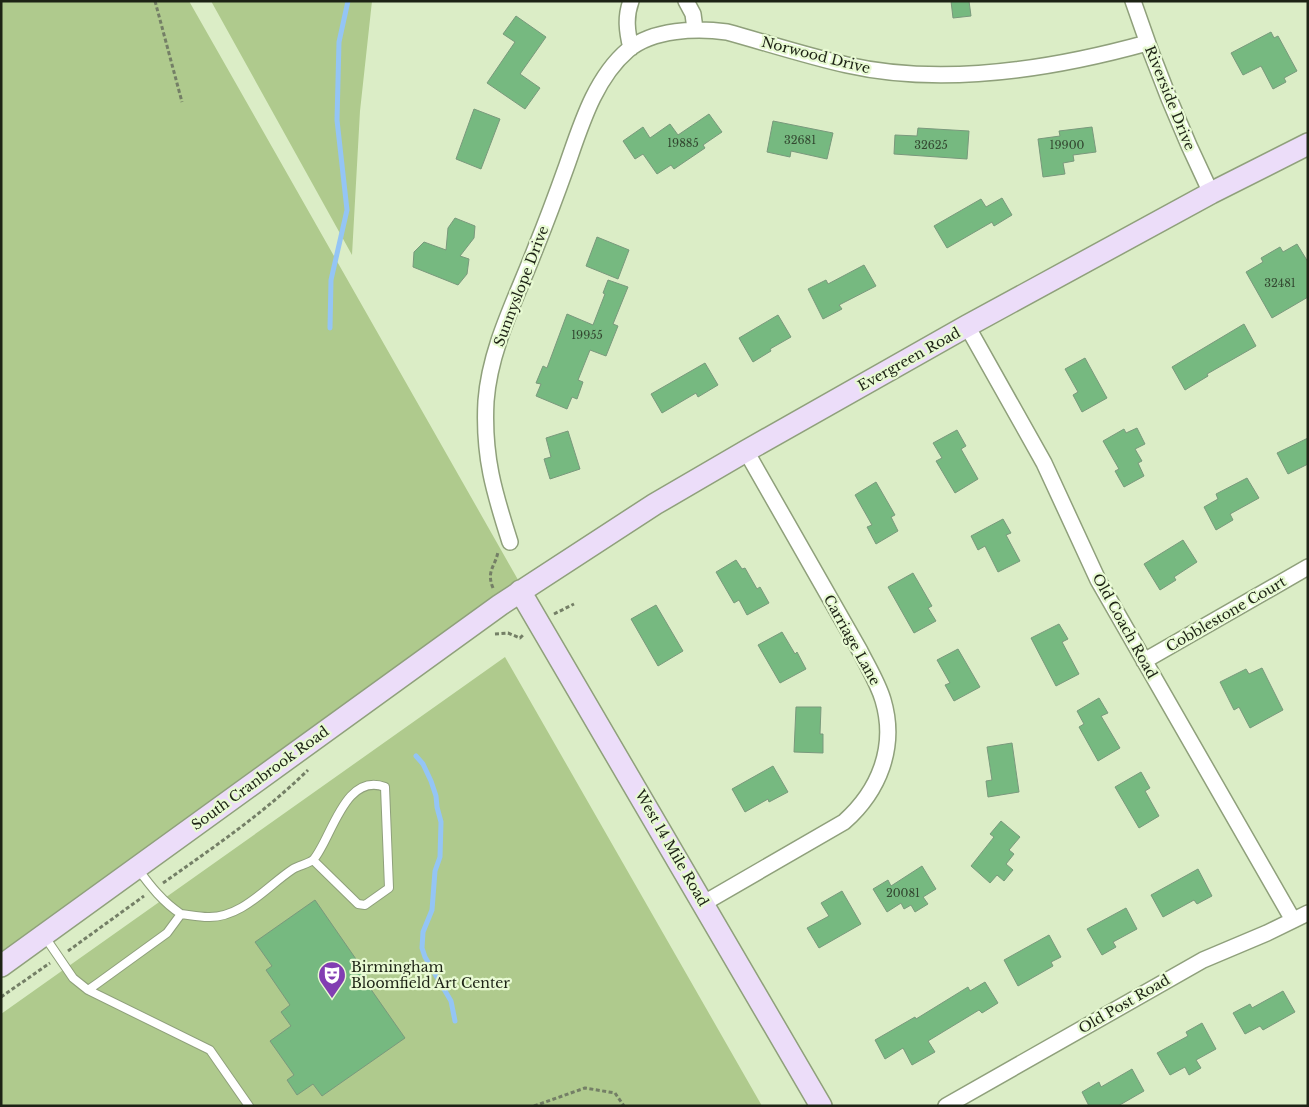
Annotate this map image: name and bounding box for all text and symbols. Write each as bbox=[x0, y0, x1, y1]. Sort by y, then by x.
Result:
street label: Norwood Drive bbox=[760, 33, 872, 77]
street label: Riverside Drive bbox=[1141, 43, 1199, 153]
house number: 32681 bbox=[784, 133, 816, 147]
house number: 19885 bbox=[667, 136, 699, 150]
house number: 32625 bbox=[914, 138, 948, 152]
house number: 19900 bbox=[1050, 138, 1085, 152]
street label: Sunnyslope Drive bbox=[490, 223, 552, 349]
house number: 32481 bbox=[1264, 276, 1296, 290]
street label: Evergreen Road bbox=[854, 323, 964, 395]
house number: 19955 bbox=[571, 328, 603, 342]
street label: Old Coach Road bbox=[1089, 570, 1162, 682]
street label: Cobblestone Court bbox=[1163, 572, 1290, 656]
street label: Carriage Lane bbox=[820, 592, 884, 688]
street label: South Cranbrook Road bbox=[188, 722, 333, 834]
street label: West 14 Mile Road bbox=[631, 786, 713, 910]
house number: 20081 bbox=[886, 886, 920, 900]
place label: Birmingham Bloomfield Art Center bbox=[351, 958, 510, 992]
theatre icon: Birmingham Bloomfield Art Center bbox=[317, 960, 347, 999]
street label: Old Post Road bbox=[1075, 970, 1173, 1037]

